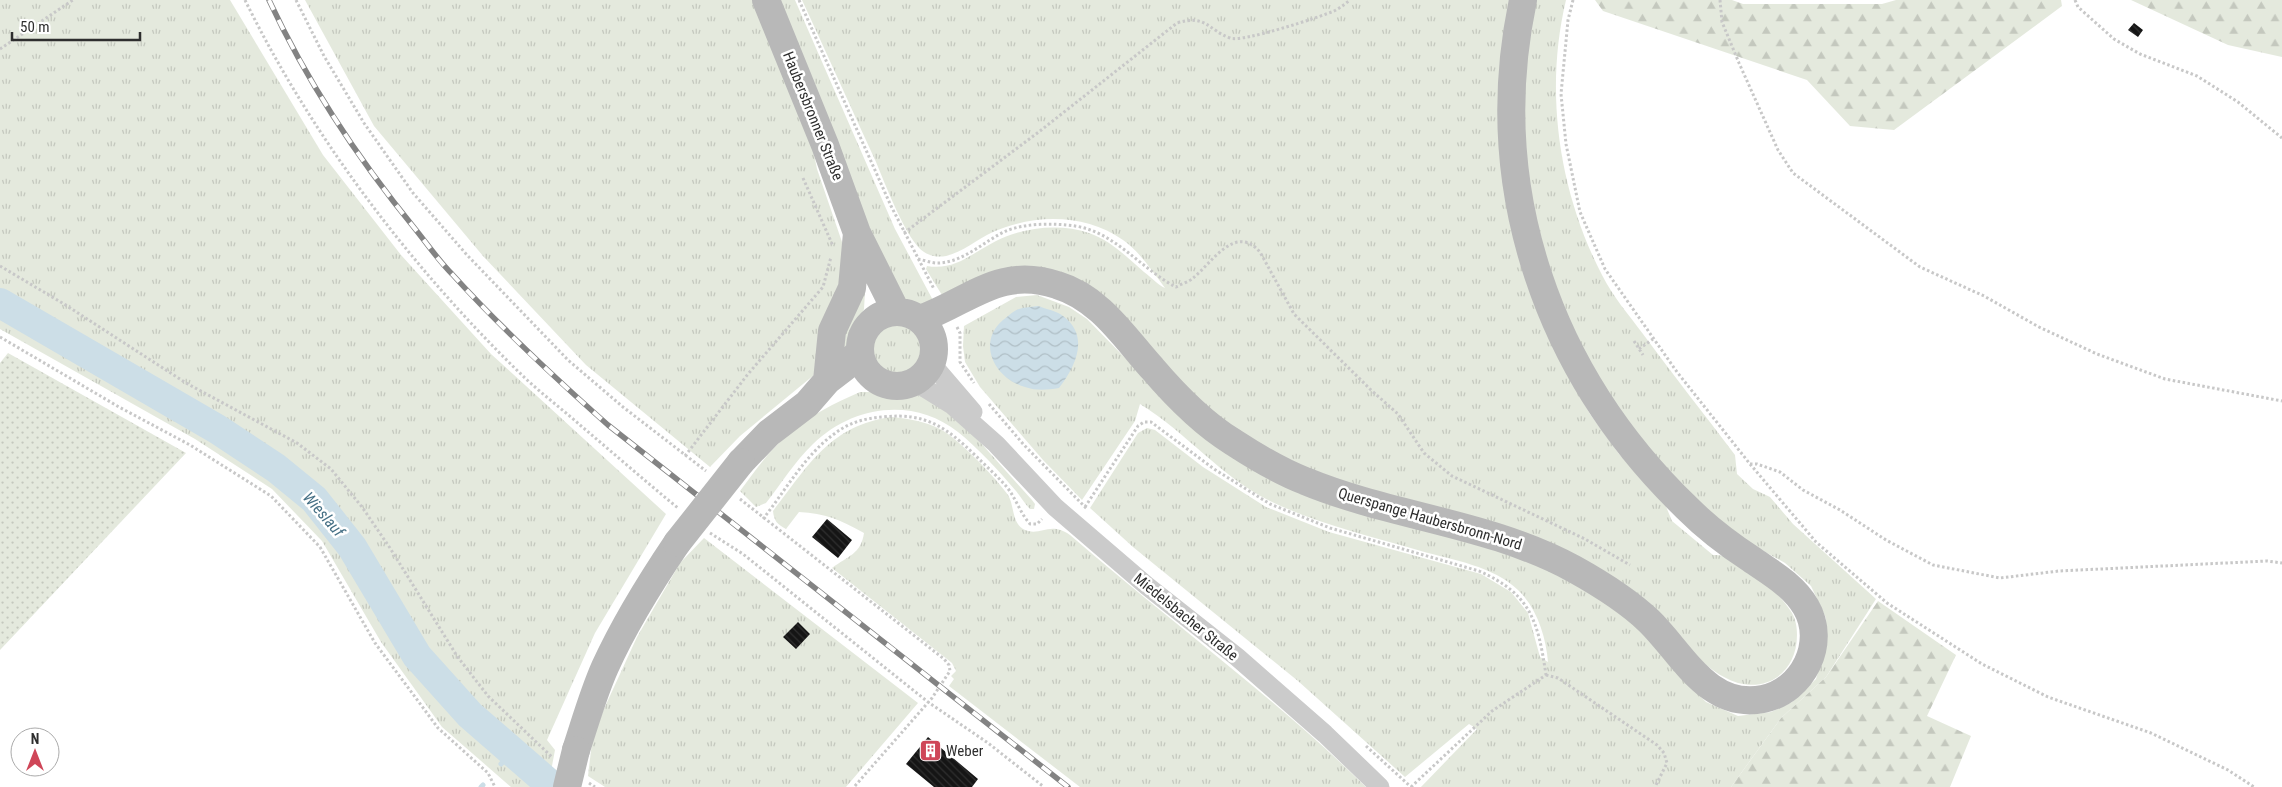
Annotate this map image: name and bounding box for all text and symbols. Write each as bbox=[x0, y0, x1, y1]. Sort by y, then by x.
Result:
scale bar bbox=[12, 10, 140, 42]
text: 50 m bbox=[20, 18, 50, 36]
street label: Haubersbronner Straße bbox=[779, 49, 847, 183]
street label: Querspange Haubersbronn-Nord bbox=[1336, 484, 1524, 554]
water label: Wieslauf bbox=[299, 488, 350, 542]
street label: Miedelsbacher Straße bbox=[1130, 569, 1242, 665]
north arrow bbox=[10, 727, 60, 777]
text: N bbox=[31, 731, 39, 747]
building icon: Weber bbox=[918, 739, 942, 763]
place label: Weber bbox=[946, 742, 984, 760]

